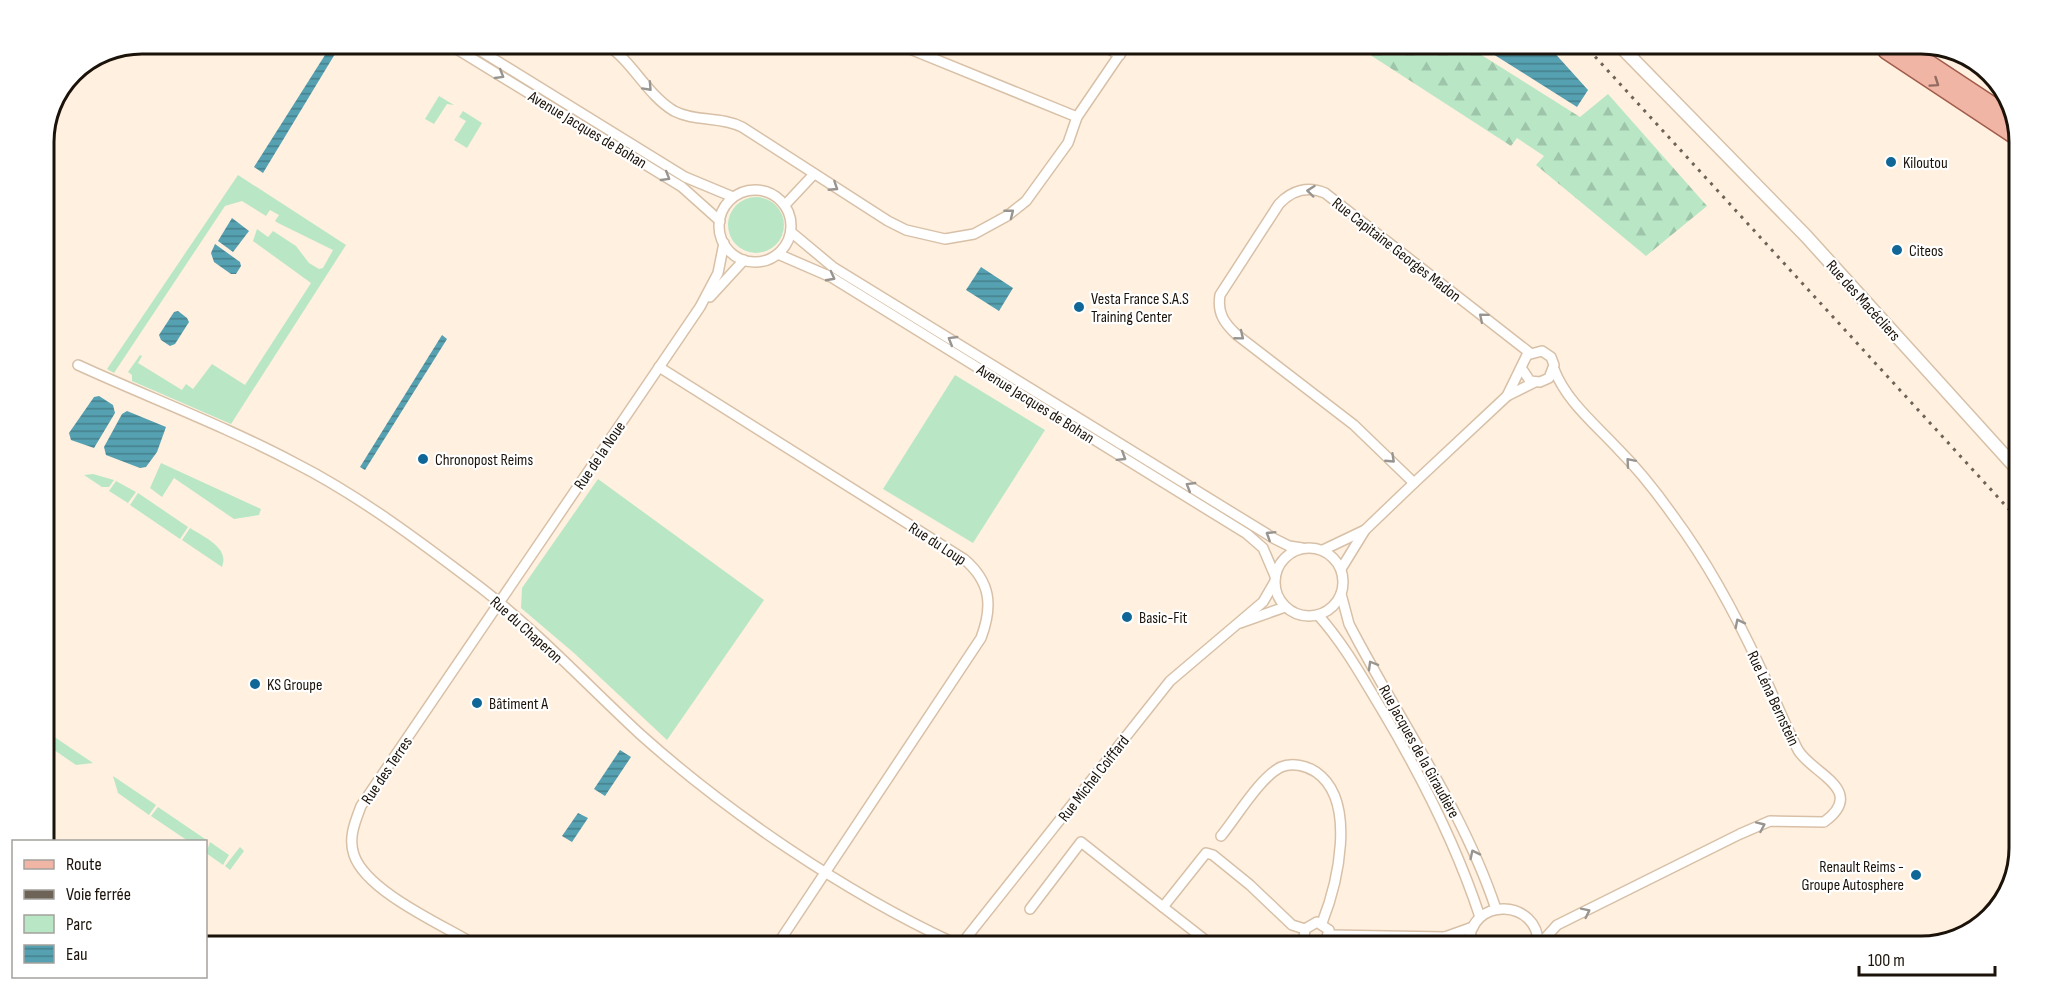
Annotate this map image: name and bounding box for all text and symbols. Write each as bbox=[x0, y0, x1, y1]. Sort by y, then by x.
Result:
one-way arrow bbox=[494, 68, 504, 80]
one-way arrow bbox=[1928, 76, 1939, 87]
one-way arrow bbox=[641, 80, 652, 90]
street label: Avenue Jacques de Bohan bbox=[524, 87, 650, 173]
place label: Kiloutou bbox=[1903, 154, 1948, 173]
marker: Kiloutou bbox=[1884, 155, 1898, 169]
one-way arrow bbox=[660, 170, 670, 182]
one-way arrow bbox=[827, 180, 838, 191]
one-way arrow bbox=[1306, 185, 1316, 198]
street label: Rue Capitaine Georges Madon bbox=[1328, 194, 1464, 306]
one-way arrow bbox=[1003, 210, 1014, 221]
place label: Citeos bbox=[1909, 242, 1944, 261]
marker: Citeos bbox=[1890, 243, 1904, 257]
street label: Rue des Macécliers bbox=[1822, 257, 1904, 345]
one-way arrow bbox=[825, 270, 835, 281]
place label: Vesta France S.A.S Training Center bbox=[1091, 290, 1189, 327]
marker: Vesta France S.A.S Training Center bbox=[1072, 300, 1086, 314]
one-way arrow bbox=[1479, 314, 1490, 325]
one-way arrow bbox=[1233, 329, 1244, 340]
one-way arrow bbox=[948, 336, 958, 348]
street label: Avenue Jacques de Bohan bbox=[972, 360, 1097, 448]
street label: Rue de la Noue bbox=[570, 418, 630, 494]
one-way arrow bbox=[1116, 449, 1126, 461]
place label: Chronopost Reims bbox=[435, 451, 533, 470]
marker: Chronopost Reims bbox=[416, 452, 430, 466]
one-way arrow bbox=[1384, 452, 1395, 463]
one-way arrow bbox=[1626, 458, 1637, 469]
one-way arrow bbox=[1186, 481, 1196, 493]
street label: Rue du Loup bbox=[905, 519, 969, 570]
one-way arrow bbox=[1266, 531, 1276, 543]
street label: Rue du Chaperon bbox=[486, 593, 566, 667]
place label: Basic-Fit bbox=[1139, 609, 1188, 628]
marker: Basic-Fit bbox=[1120, 610, 1134, 624]
one-way arrow bbox=[1735, 619, 1746, 629]
street label: Rue Léna Bernstein bbox=[1742, 648, 1803, 749]
one-way arrow bbox=[1367, 660, 1379, 671]
place label: KS Groupe bbox=[267, 676, 322, 695]
marker: KS Groupe bbox=[248, 677, 262, 691]
street label: Rue Jacques de la Giraudière bbox=[1374, 682, 1463, 822]
place label: Bâtiment A bbox=[489, 695, 548, 714]
marker: Bâtiment A bbox=[470, 696, 484, 710]
street label: Rue Michel Coiffard bbox=[1055, 732, 1134, 826]
street label: Rue des Terres bbox=[358, 733, 417, 808]
one-way arrow bbox=[1754, 821, 1765, 833]
legend bbox=[12, 840, 207, 978]
one-way arrow bbox=[1470, 850, 1482, 861]
text: Route bbox=[66, 854, 102, 875]
place label: Renault Reims - Groupe Autosphere bbox=[1801, 858, 1904, 895]
marker: Renault Reims - Groupe Autosphere bbox=[1909, 868, 1923, 882]
text: Voie ferrée bbox=[66, 884, 131, 905]
one-way arrow bbox=[1579, 907, 1590, 919]
text: Parc bbox=[66, 914, 92, 935]
scale bar bbox=[1859, 939, 1996, 977]
text: Eau bbox=[66, 944, 88, 965]
text: 100 m bbox=[1868, 950, 1905, 971]

